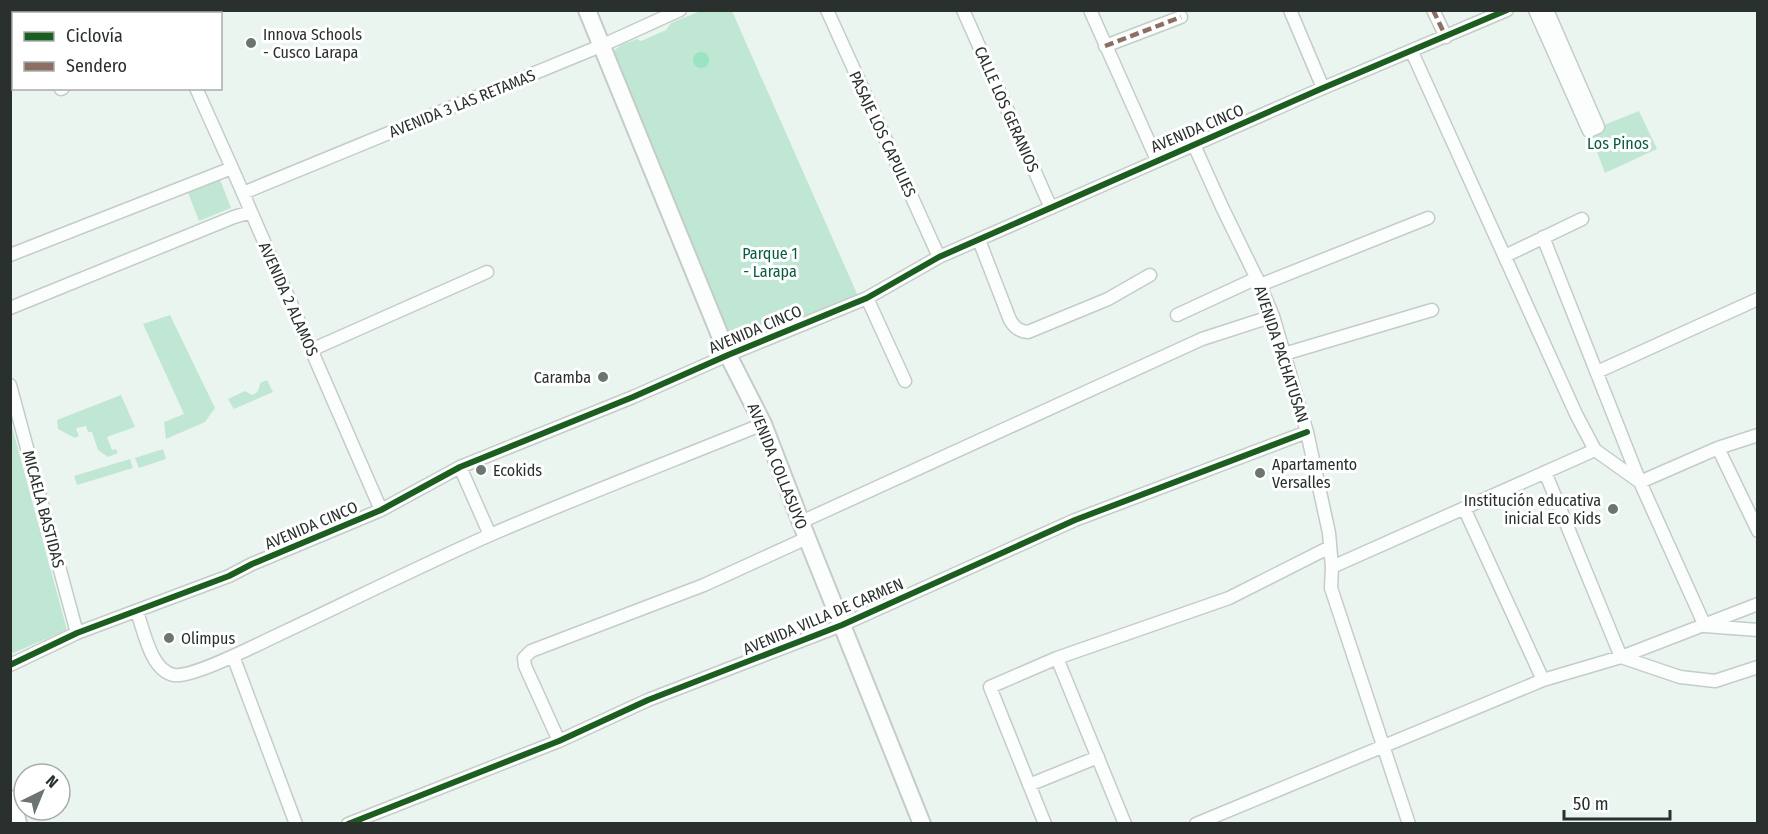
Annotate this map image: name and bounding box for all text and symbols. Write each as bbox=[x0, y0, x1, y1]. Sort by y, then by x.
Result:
legend bbox=[12, 12, 222, 90]
text: Ciclovía bbox=[66, 25, 123, 47]
place label: Innova Schools - Cusco Larapa bbox=[263, 25, 362, 62]
marker: Innova Schools - Cusco Larapa bbox=[244, 36, 258, 50]
street label: CALLE LOS GERANIOS bbox=[970, 43, 1043, 175]
text: Sendero bbox=[66, 55, 127, 77]
street label: AVENIDA 3 LAS RETAMAS bbox=[386, 65, 538, 142]
street label: PASAJE LOS CAPULIES bbox=[845, 68, 920, 200]
street label: AVENIDA CINCO bbox=[1148, 100, 1246, 157]
park label: Los Pinos bbox=[1587, 134, 1649, 153]
street label: AVENIDA 2 ALAMOS bbox=[255, 239, 322, 359]
park label: Parque 1 - Larapa bbox=[742, 244, 798, 281]
street label: AVENIDA PACHATUSAN bbox=[1250, 283, 1313, 425]
street label: AVENIDA CINCO bbox=[706, 301, 804, 358]
place label: Caramba bbox=[534, 368, 591, 387]
marker: Caramba bbox=[596, 370, 610, 384]
street label: AVENIDA COLLASUYO bbox=[744, 400, 812, 532]
street label: MICAELA BASTIDAS bbox=[19, 448, 68, 570]
place label: Apartamento Versalles bbox=[1272, 455, 1357, 492]
place label: Ecokids bbox=[493, 461, 542, 480]
marker: Ecokids bbox=[474, 463, 488, 477]
marker: Apartamento Versalles bbox=[1253, 466, 1267, 480]
place label: Institución educativa inicial Eco Kids bbox=[1464, 491, 1601, 528]
street label: AVENIDA CINCO bbox=[262, 497, 360, 554]
marker: Institución educativa inicial Eco Kids bbox=[1606, 502, 1620, 516]
street label: AVENIDA VILLA DE CARMEN bbox=[740, 574, 906, 659]
place label: Olimpus bbox=[181, 629, 235, 648]
marker: Olimpus bbox=[162, 631, 176, 645]
north arrow bbox=[12, 762, 72, 822]
text: N bbox=[42, 771, 62, 792]
scale bar bbox=[1564, 783, 1670, 821]
text: 50 m bbox=[1573, 793, 1609, 815]

